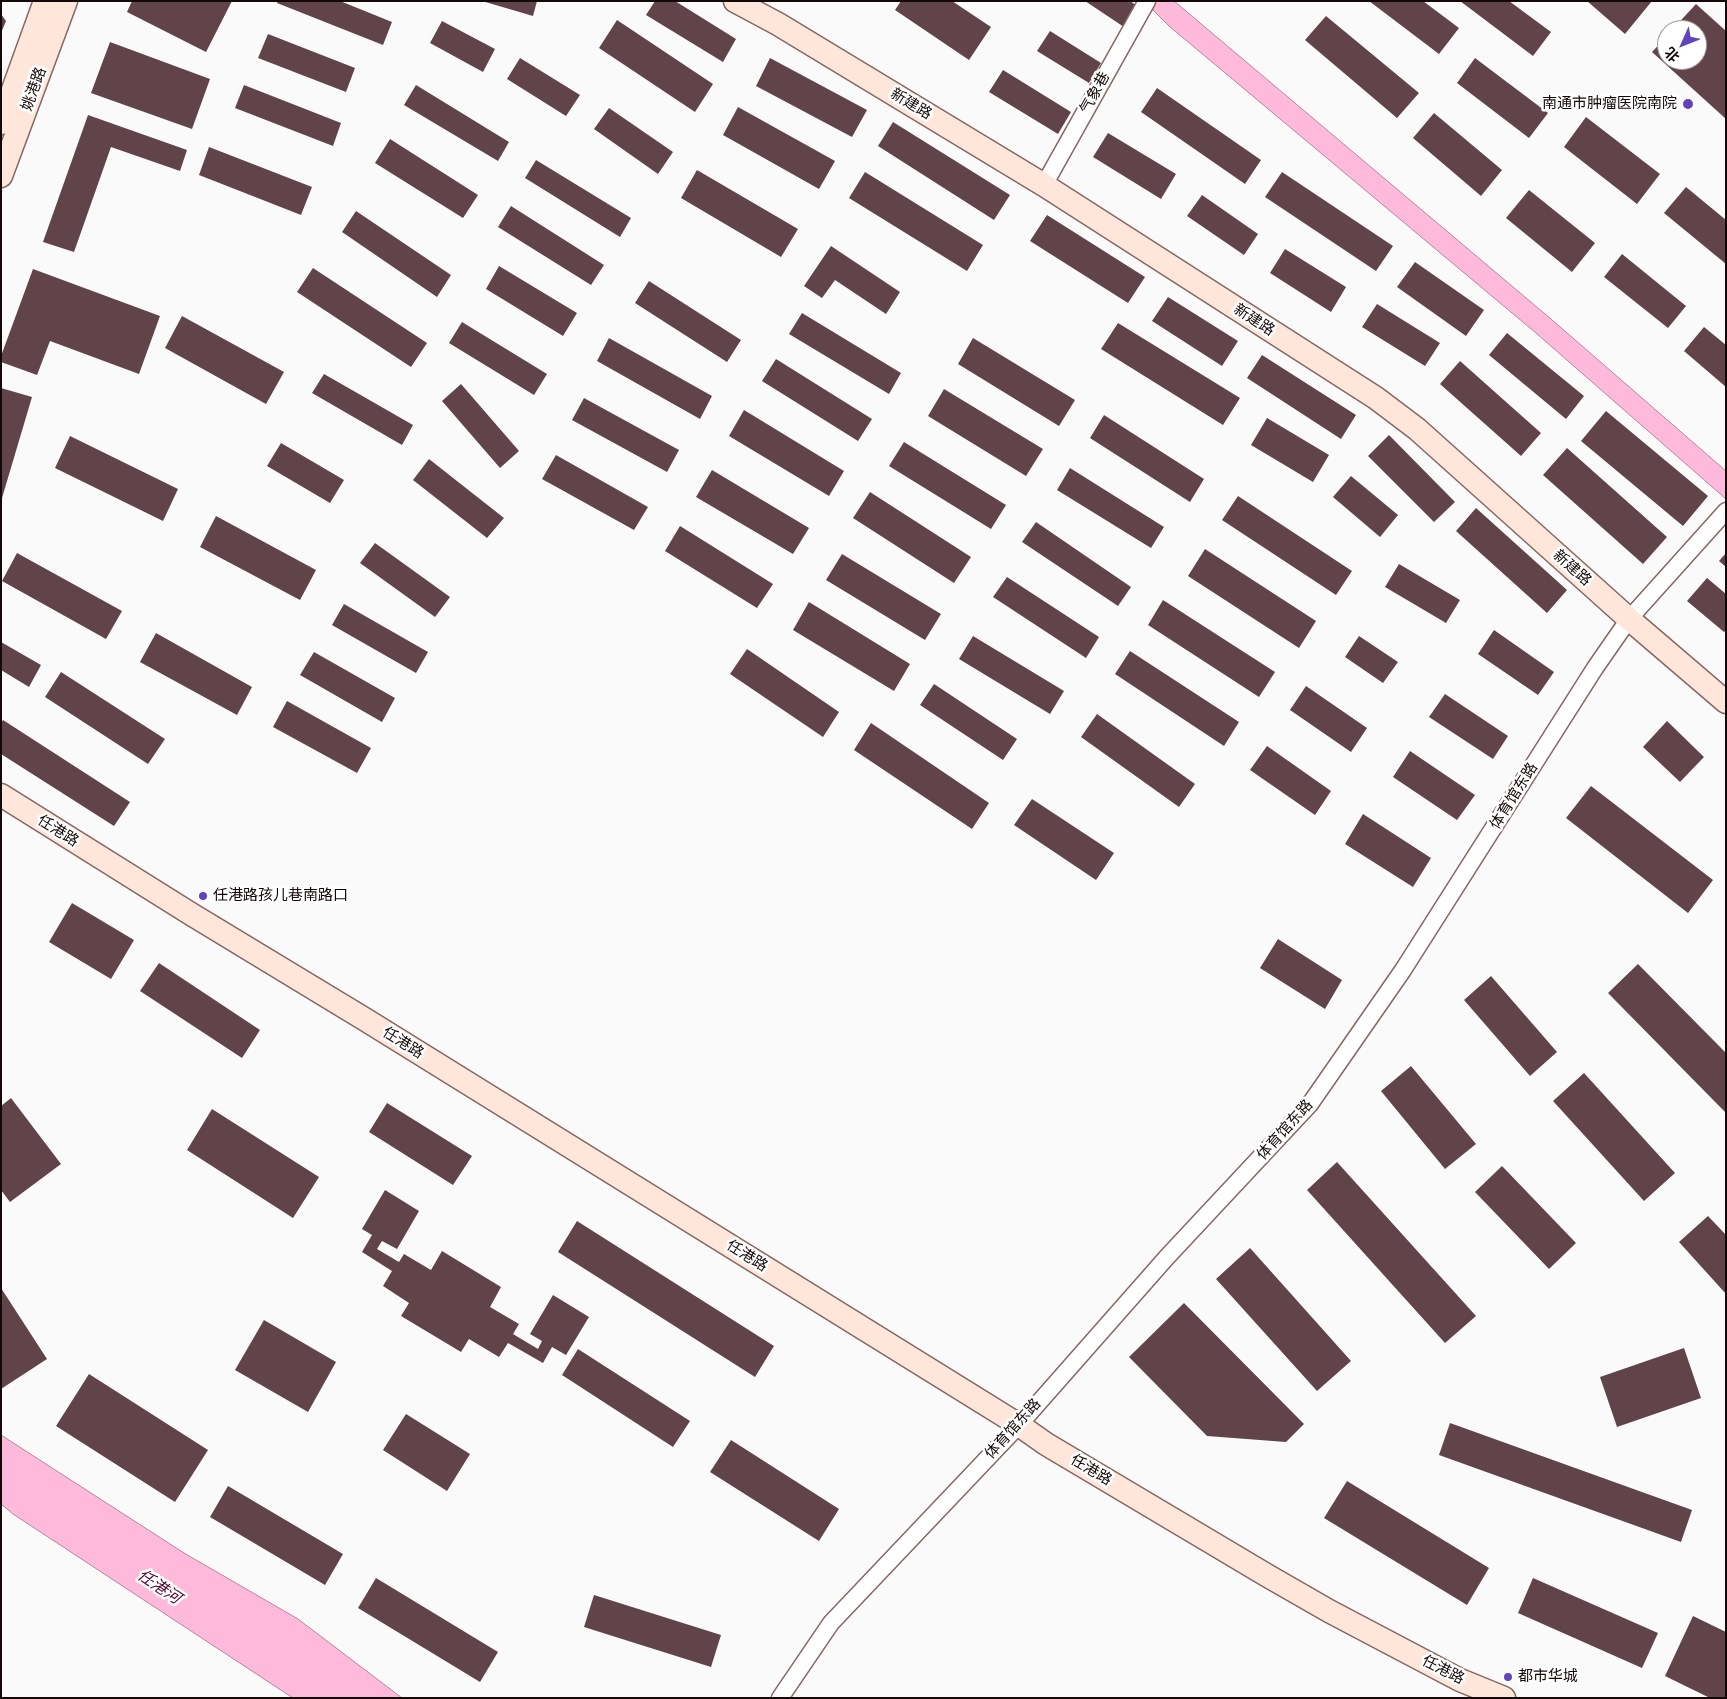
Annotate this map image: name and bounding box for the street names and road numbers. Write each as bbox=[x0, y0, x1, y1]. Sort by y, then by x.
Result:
street label: 姚港路 bbox=[18, 65, 50, 113]
street label: 气象巷 bbox=[1076, 69, 1114, 117]
street label: 新建路 bbox=[887, 85, 935, 123]
street label: 新建路 bbox=[1230, 300, 1278, 340]
street label: 新建路 bbox=[1549, 546, 1595, 590]
street label: 体育馆东路 bbox=[1486, 759, 1542, 833]
street label: 任港路 bbox=[34, 811, 82, 851]
street label: 任港路 bbox=[379, 1023, 427, 1063]
street label: 体育馆东路 bbox=[1253, 1096, 1317, 1164]
street label: 任港路 bbox=[723, 1236, 771, 1276]
street label: 体育馆东路 bbox=[981, 1395, 1045, 1463]
street label: 任港路 bbox=[1067, 1451, 1115, 1489]
street label: 任港路 bbox=[1419, 1652, 1467, 1688]

